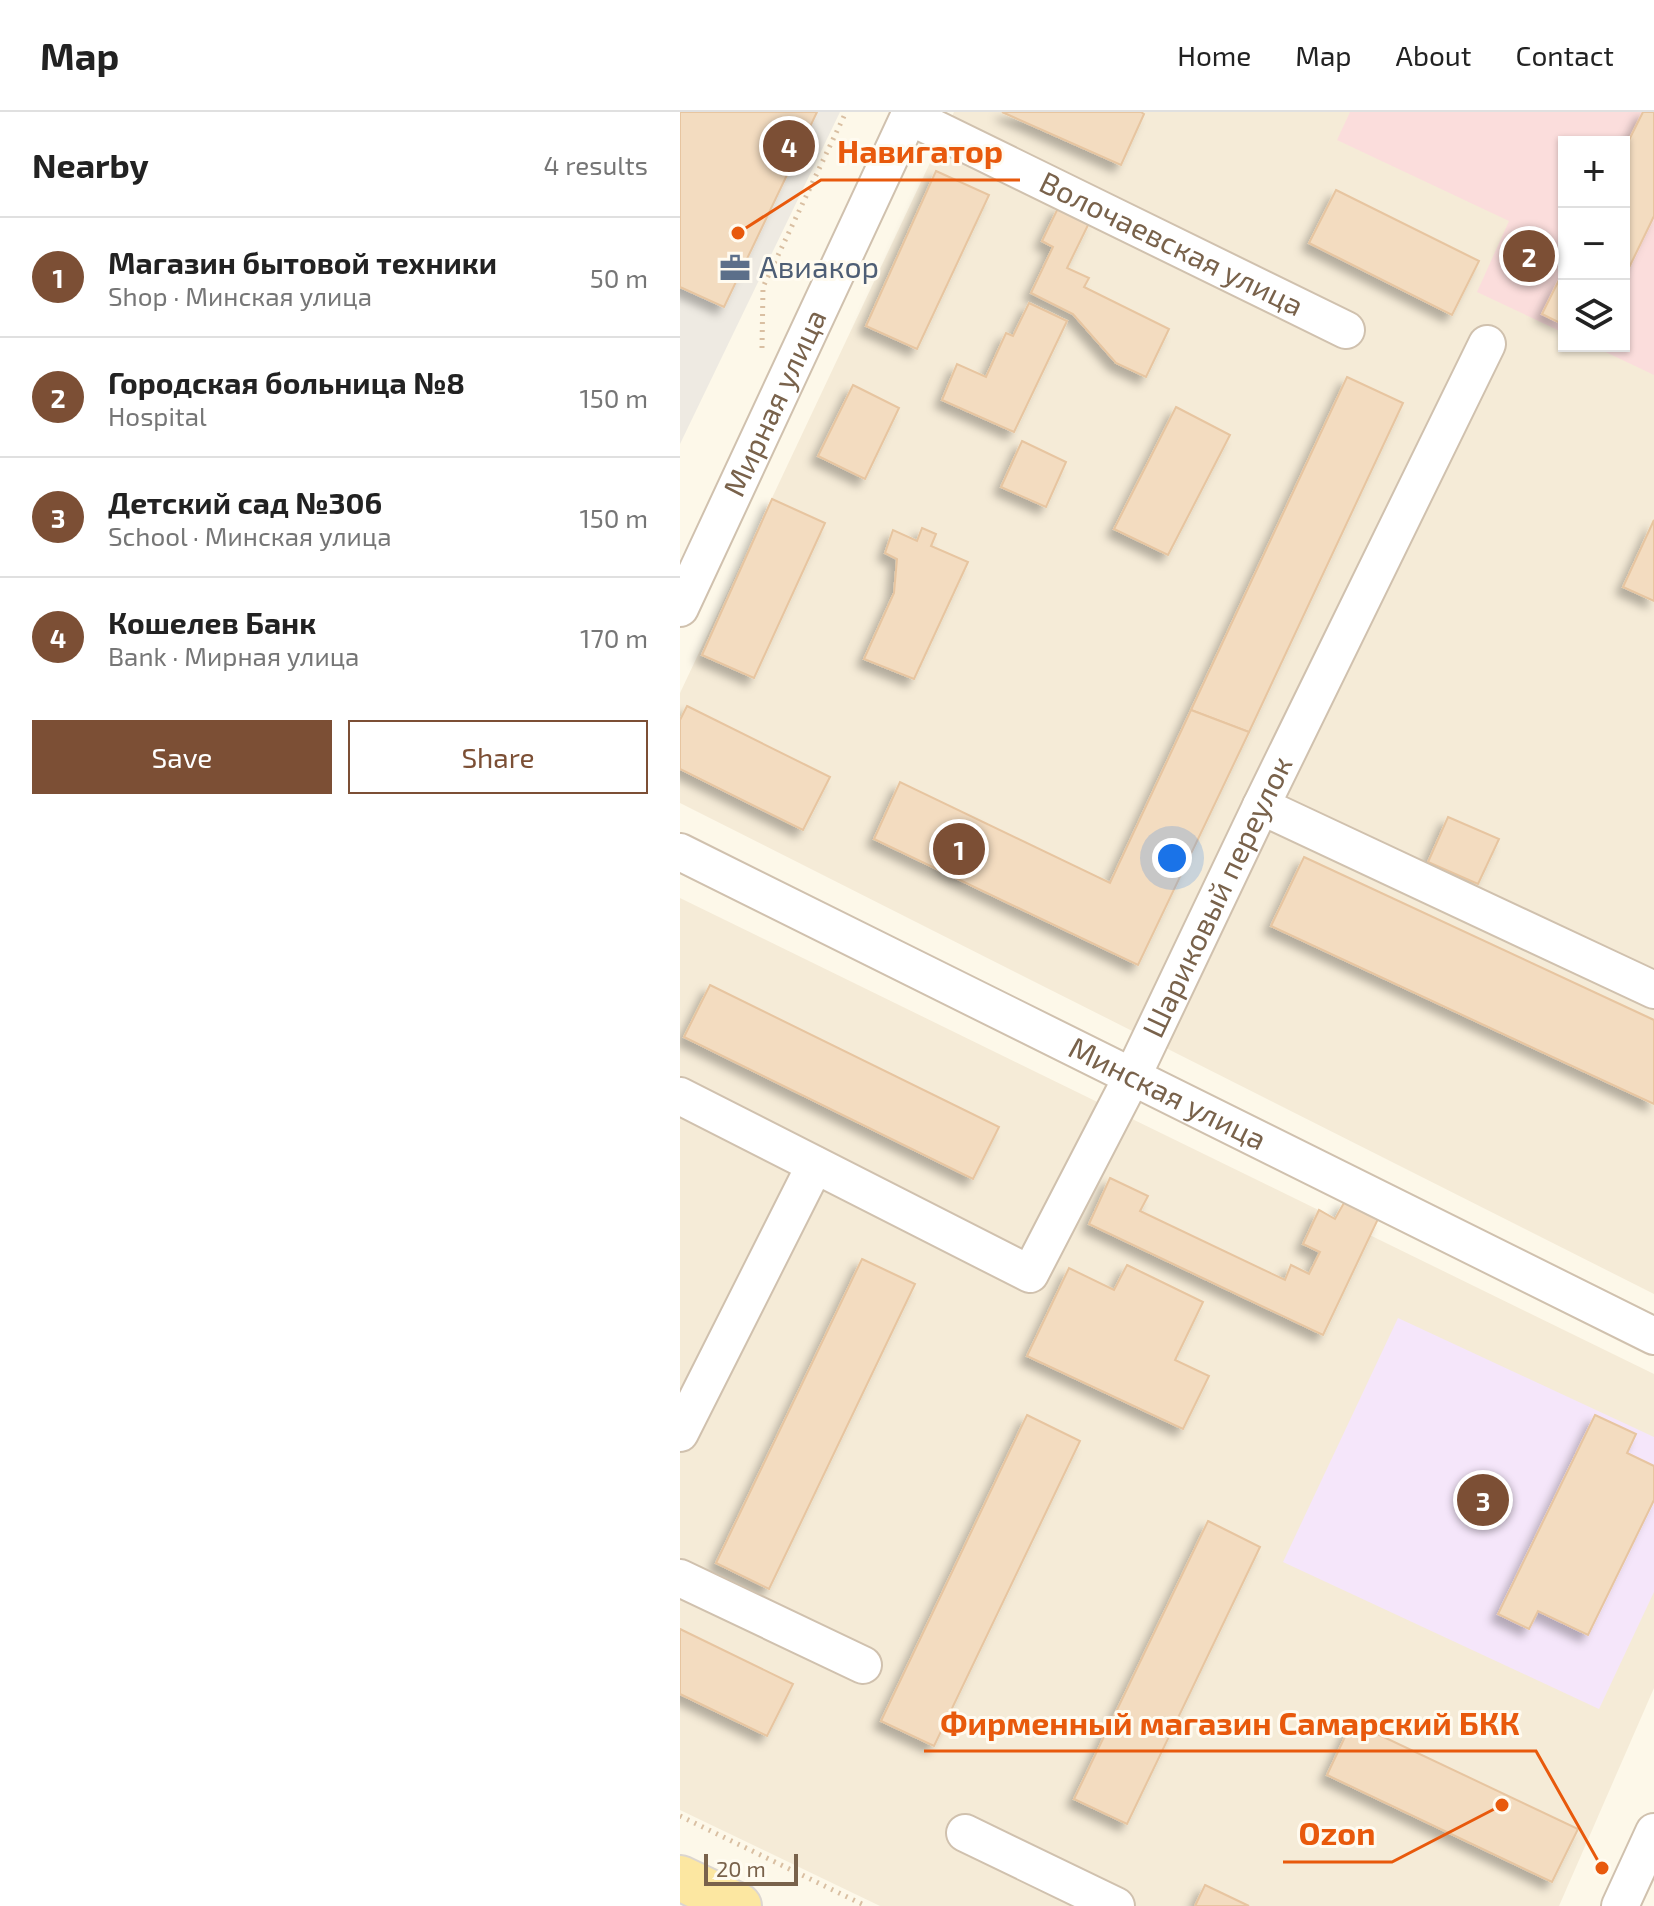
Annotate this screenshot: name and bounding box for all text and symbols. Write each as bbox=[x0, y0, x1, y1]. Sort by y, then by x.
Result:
text: Map bbox=[40, 32, 119, 78]
text: Home bbox=[1177, 38, 1251, 72]
text: Map bbox=[1295, 38, 1352, 72]
text: About bbox=[1396, 38, 1471, 72]
text: Contact bbox=[1515, 38, 1614, 72]
pin: 4 bbox=[763, 116, 815, 176]
callout: Навигатор bbox=[821, 124, 1020, 180]
text: Навигатор bbox=[837, 131, 1003, 169]
map controls bbox=[1558, 136, 1630, 352]
button: + bbox=[1558, 136, 1630, 208]
text: Nearby bbox=[32, 144, 149, 185]
text: 4 results bbox=[543, 149, 648, 180]
street label: Волочаевская улица bbox=[1034, 163, 1310, 322]
button: − bbox=[1558, 208, 1630, 280]
pin: 2 bbox=[1503, 226, 1555, 286]
text: Магазин бытовой техники bbox=[108, 244, 497, 280]
place label: Авиакор bbox=[759, 248, 879, 284]
office icon: Авиакор bbox=[718, 251, 752, 285]
text: 1 bbox=[52, 262, 64, 293]
text: 50 m bbox=[590, 262, 648, 293]
text: Shop · Минская улица bbox=[108, 280, 372, 311]
button: layers bbox=[1558, 280, 1630, 352]
street label: Мирная улица bbox=[715, 303, 833, 502]
text: Городская больница №8 bbox=[108, 364, 465, 400]
text: 2 bbox=[50, 382, 66, 413]
text: 150 m bbox=[579, 382, 648, 413]
text: Hospital bbox=[108, 400, 207, 431]
text: Детский сад №306 bbox=[108, 484, 382, 520]
text: 3 bbox=[51, 502, 65, 533]
text: 150 m bbox=[579, 502, 648, 533]
text: School · Минская улица bbox=[108, 520, 392, 551]
text: Кошелев Банк bbox=[108, 604, 316, 640]
text: 4 bbox=[50, 622, 66, 653]
text: 170 m bbox=[580, 622, 648, 653]
text: Bank · Мирная улица bbox=[108, 640, 359, 671]
button: Save bbox=[32, 720, 332, 794]
button: Share bbox=[348, 720, 648, 794]
street label: Шариковый переулок bbox=[1134, 750, 1299, 1043]
pin: 1 bbox=[933, 819, 985, 879]
your location bbox=[1152, 838, 1192, 878]
street label: Минская улица bbox=[1063, 1028, 1273, 1156]
pin: 3 bbox=[1457, 1470, 1509, 1530]
callout: Фирменный магазин Самарский БКК bbox=[924, 1695, 1536, 1751]
text: Фирменный магазин Самарский БКК bbox=[940, 1703, 1520, 1741]
callout: Ozon bbox=[1283, 1806, 1392, 1862]
text: Ozon bbox=[1299, 1813, 1375, 1851]
scale bar bbox=[704, 1850, 798, 1886]
text: 20 m bbox=[716, 1855, 766, 1881]

